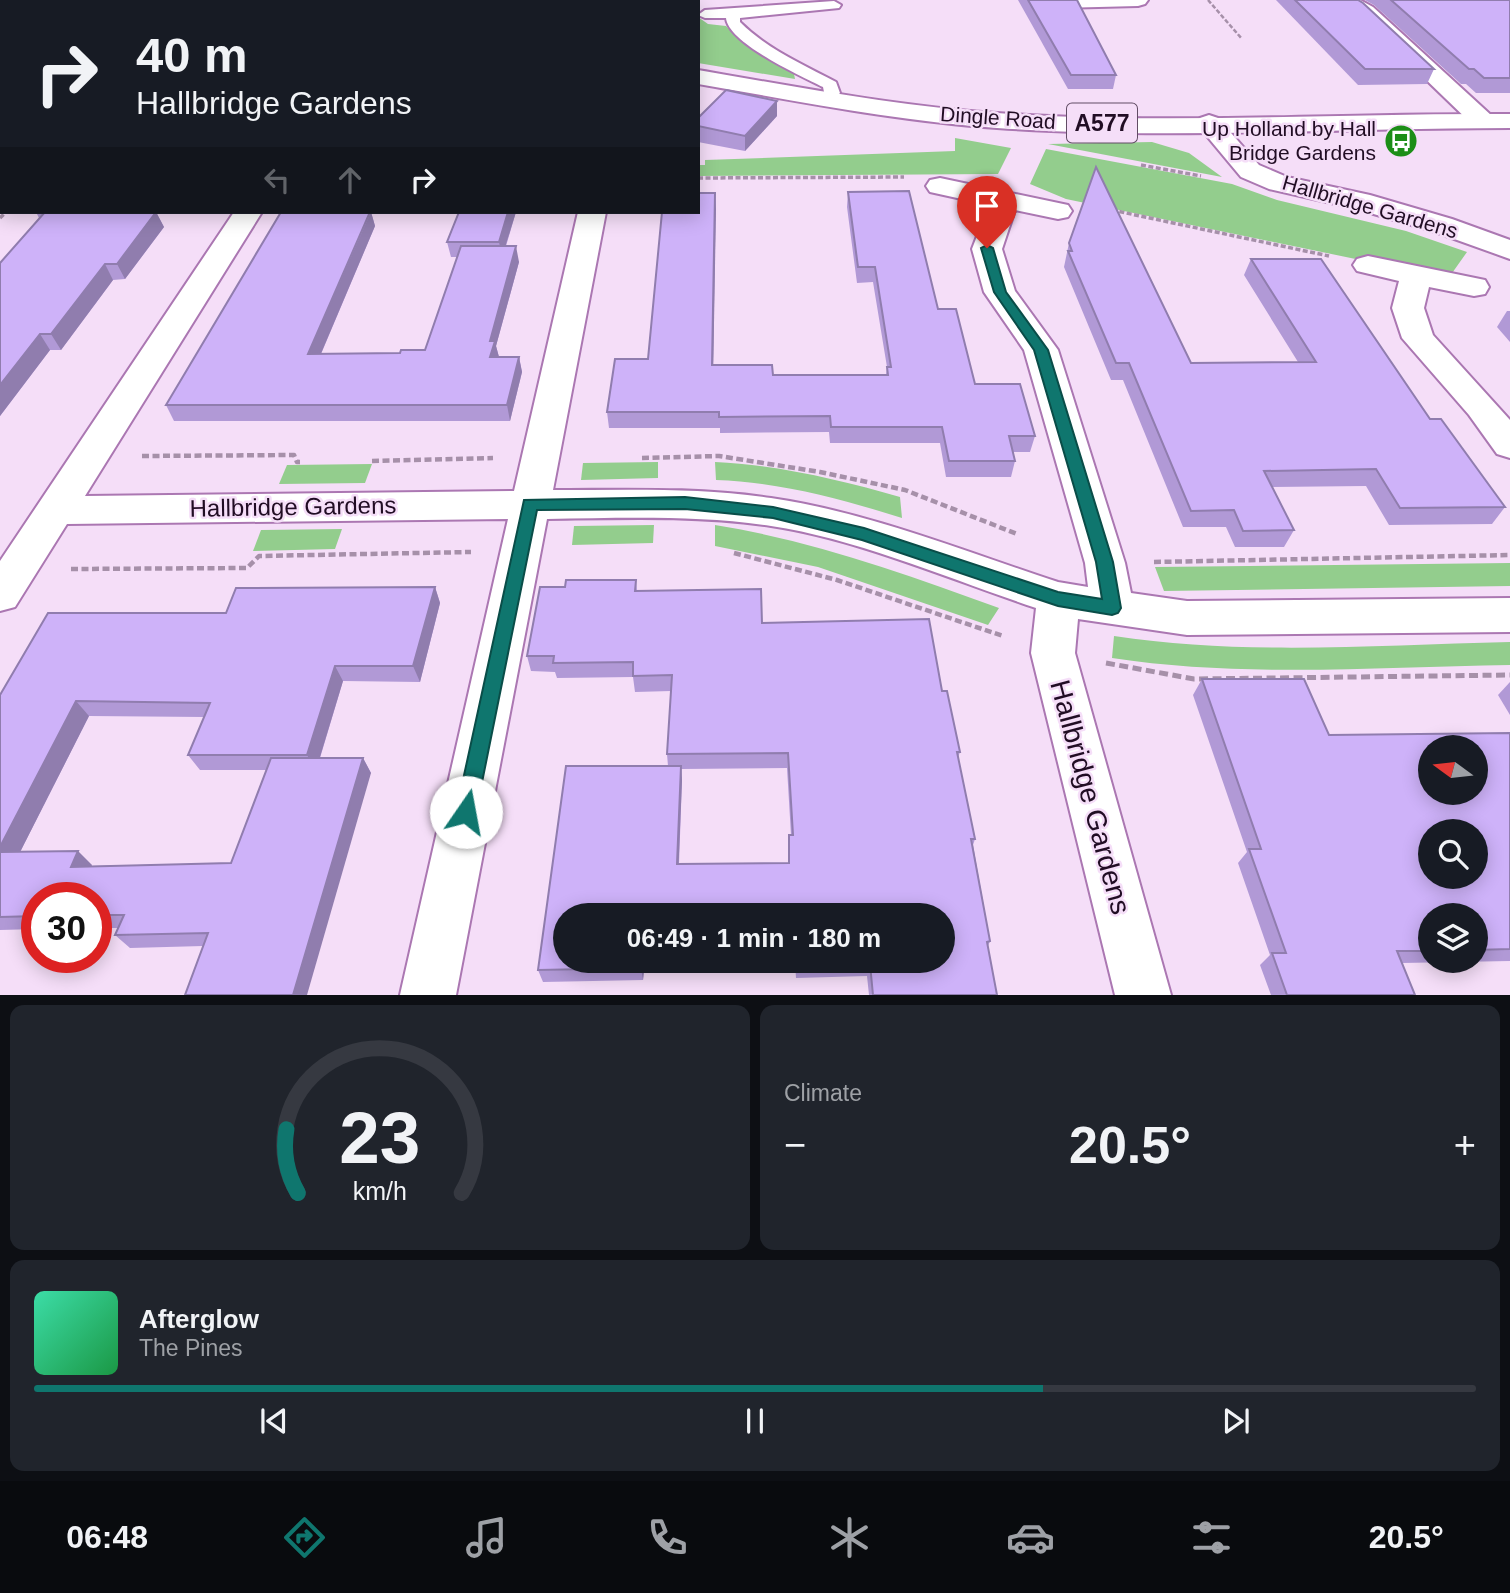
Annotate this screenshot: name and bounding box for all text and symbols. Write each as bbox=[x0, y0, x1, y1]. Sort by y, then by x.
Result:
icon: right bbox=[21, 28, 112, 119]
text: 40 m bbox=[136, 28, 248, 82]
text: Hallbridge Gardens bbox=[136, 85, 412, 121]
street label: Dingle Road bbox=[940, 102, 1056, 133]
road number: A577 bbox=[1067, 104, 1137, 142]
place label: Up Holland by Hall Bridge Gardens bbox=[1202, 117, 1376, 164]
bus stop icon: Up Holland by Hall Bridge Gardens bbox=[1382, 122, 1420, 160]
icon: left bbox=[258, 161, 296, 199]
icon: ahead bbox=[331, 161, 369, 199]
icon: right bbox=[404, 161, 442, 199]
street label: Hallbridge Gardens bbox=[1280, 171, 1460, 243]
pin bbox=[957, 176, 1017, 248]
icon: arrive bbox=[968, 187, 1006, 225]
street label: Hallbridge Gardens bbox=[189, 491, 397, 522]
street label: Hallbridge Gardens bbox=[1044, 677, 1137, 918]
north arrow bbox=[1418, 735, 1488, 805]
map controls bbox=[1418, 735, 1488, 973]
position arrow bbox=[429, 775, 503, 849]
button: search bbox=[1418, 819, 1488, 889]
speed limit sign: 30 bbox=[21, 882, 112, 973]
button: layers bbox=[1418, 903, 1488, 973]
text: 06:49 · 1 min · 180 m bbox=[627, 923, 881, 953]
text: Climate bbox=[784, 1080, 862, 1106]
text: 23 bbox=[340, 1098, 420, 1179]
text: 20.5° bbox=[1069, 1116, 1191, 1174]
text: − bbox=[784, 1124, 806, 1166]
text: + bbox=[1454, 1124, 1476, 1166]
text: km/h bbox=[353, 1177, 407, 1205]
text: Afterglow bbox=[139, 1304, 259, 1334]
text: The Pines bbox=[139, 1335, 243, 1361]
icon: previous bbox=[255, 1402, 293, 1440]
icon: pause bbox=[736, 1402, 774, 1440]
icon: next bbox=[1217, 1402, 1255, 1440]
icon: directions bbox=[280, 1513, 329, 1562]
icon: music bbox=[462, 1513, 511, 1562]
icon: phone bbox=[643, 1513, 692, 1562]
icon: climate bbox=[825, 1513, 874, 1562]
icon: car bbox=[1006, 1513, 1055, 1562]
icon: filters bbox=[1187, 1513, 1236, 1562]
text: 06:48 bbox=[66, 1519, 148, 1555]
text: 20.5° bbox=[1369, 1519, 1444, 1555]

